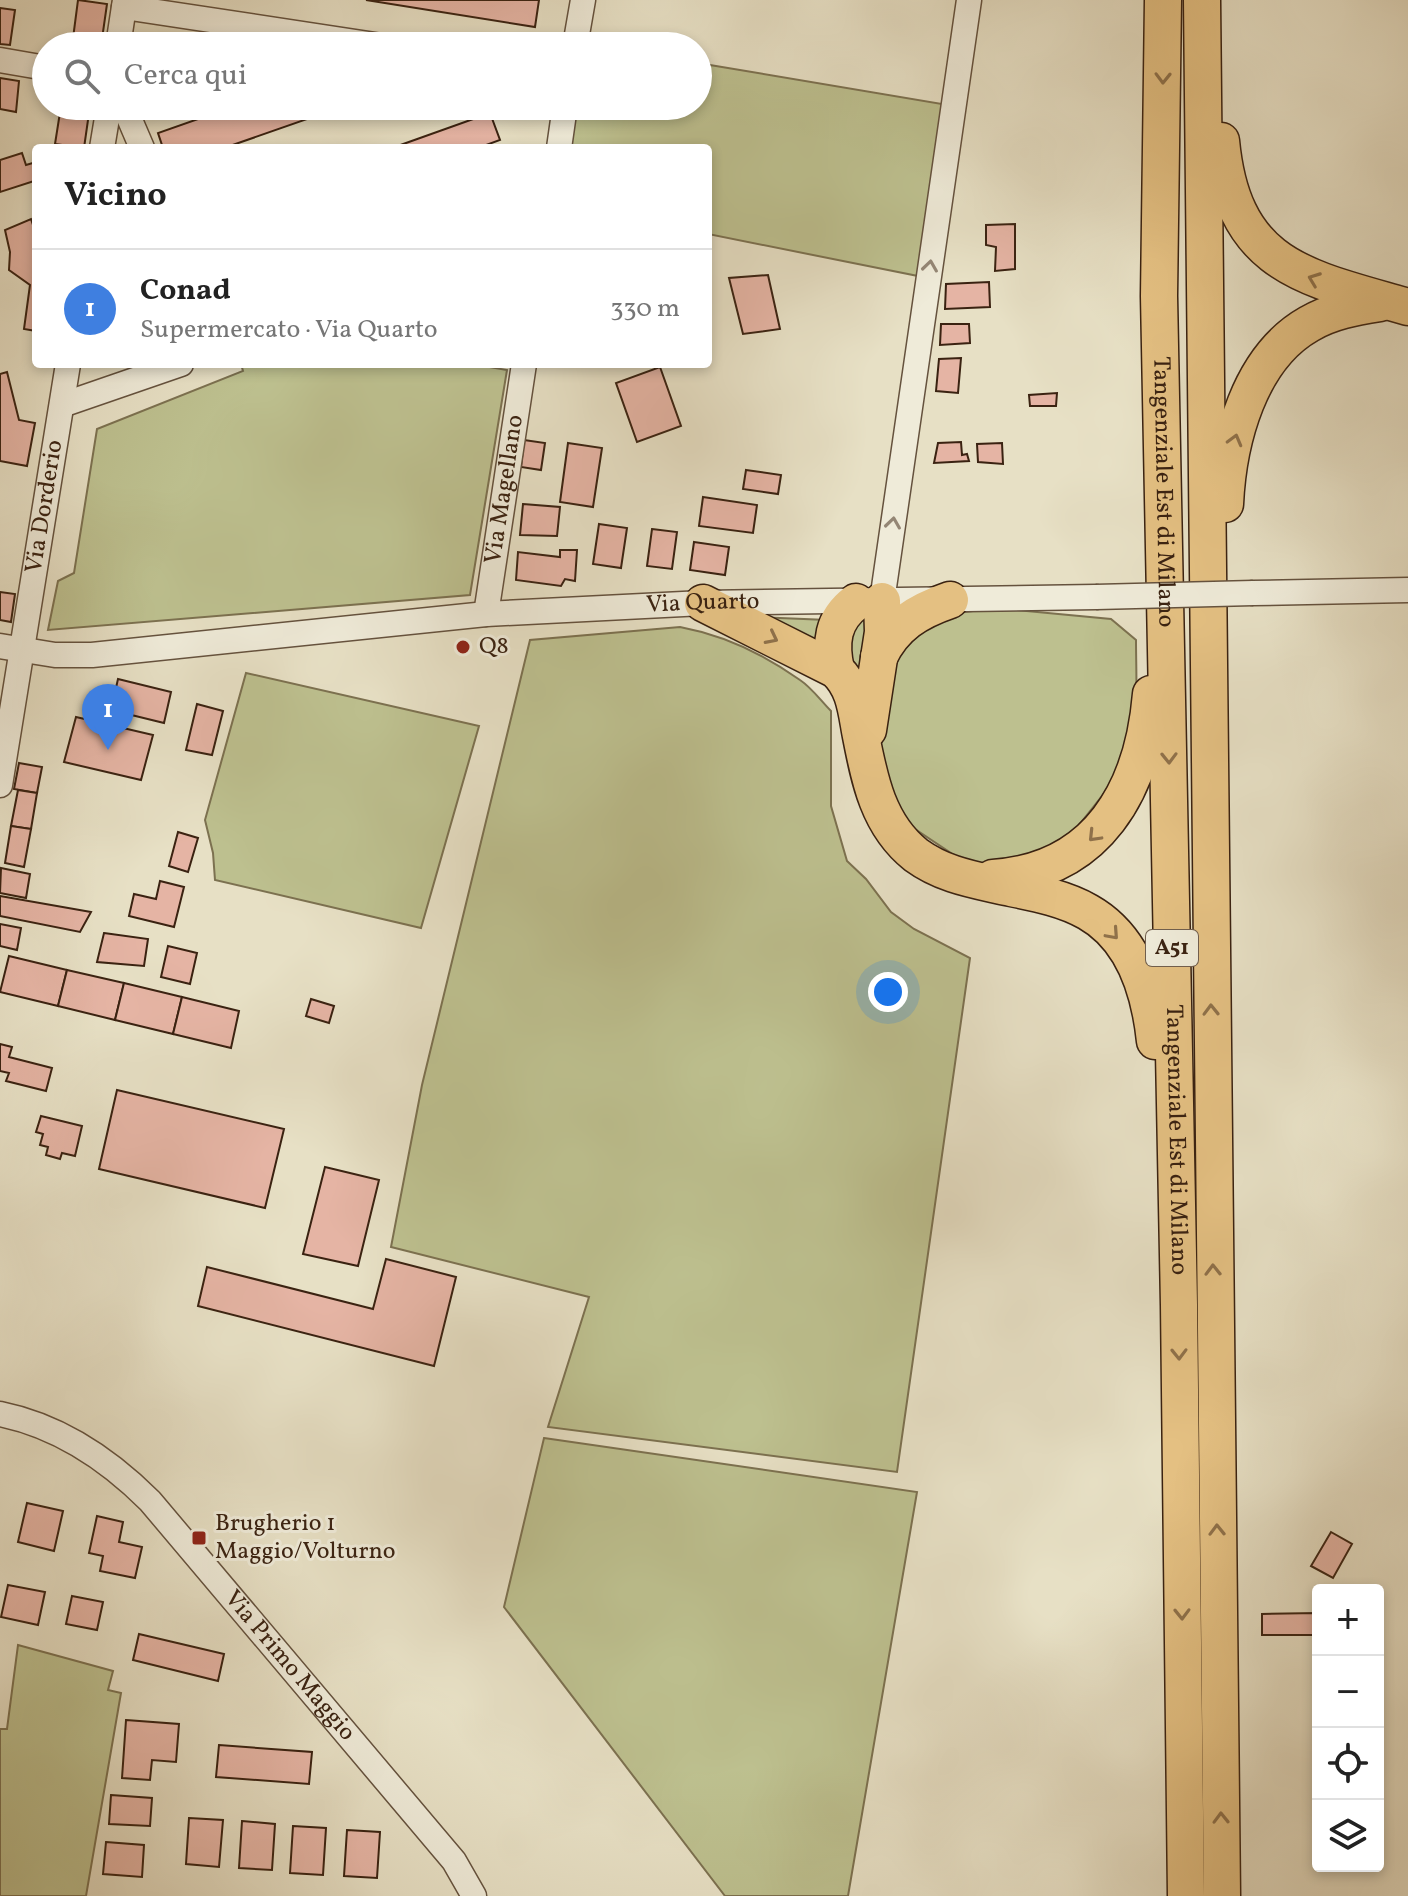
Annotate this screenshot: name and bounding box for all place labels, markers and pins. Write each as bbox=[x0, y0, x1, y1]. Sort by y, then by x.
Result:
place label: Q8 bbox=[479, 630, 509, 664]
marker: Q8 bbox=[454, 638, 472, 656]
pin: 1 bbox=[82, 684, 134, 750]
place label: Brugherio 1 Maggio/Volturno bbox=[215, 1507, 396, 1569]
marker: Brugherio 1 Maggio/Volturno bbox=[190, 1529, 208, 1547]

